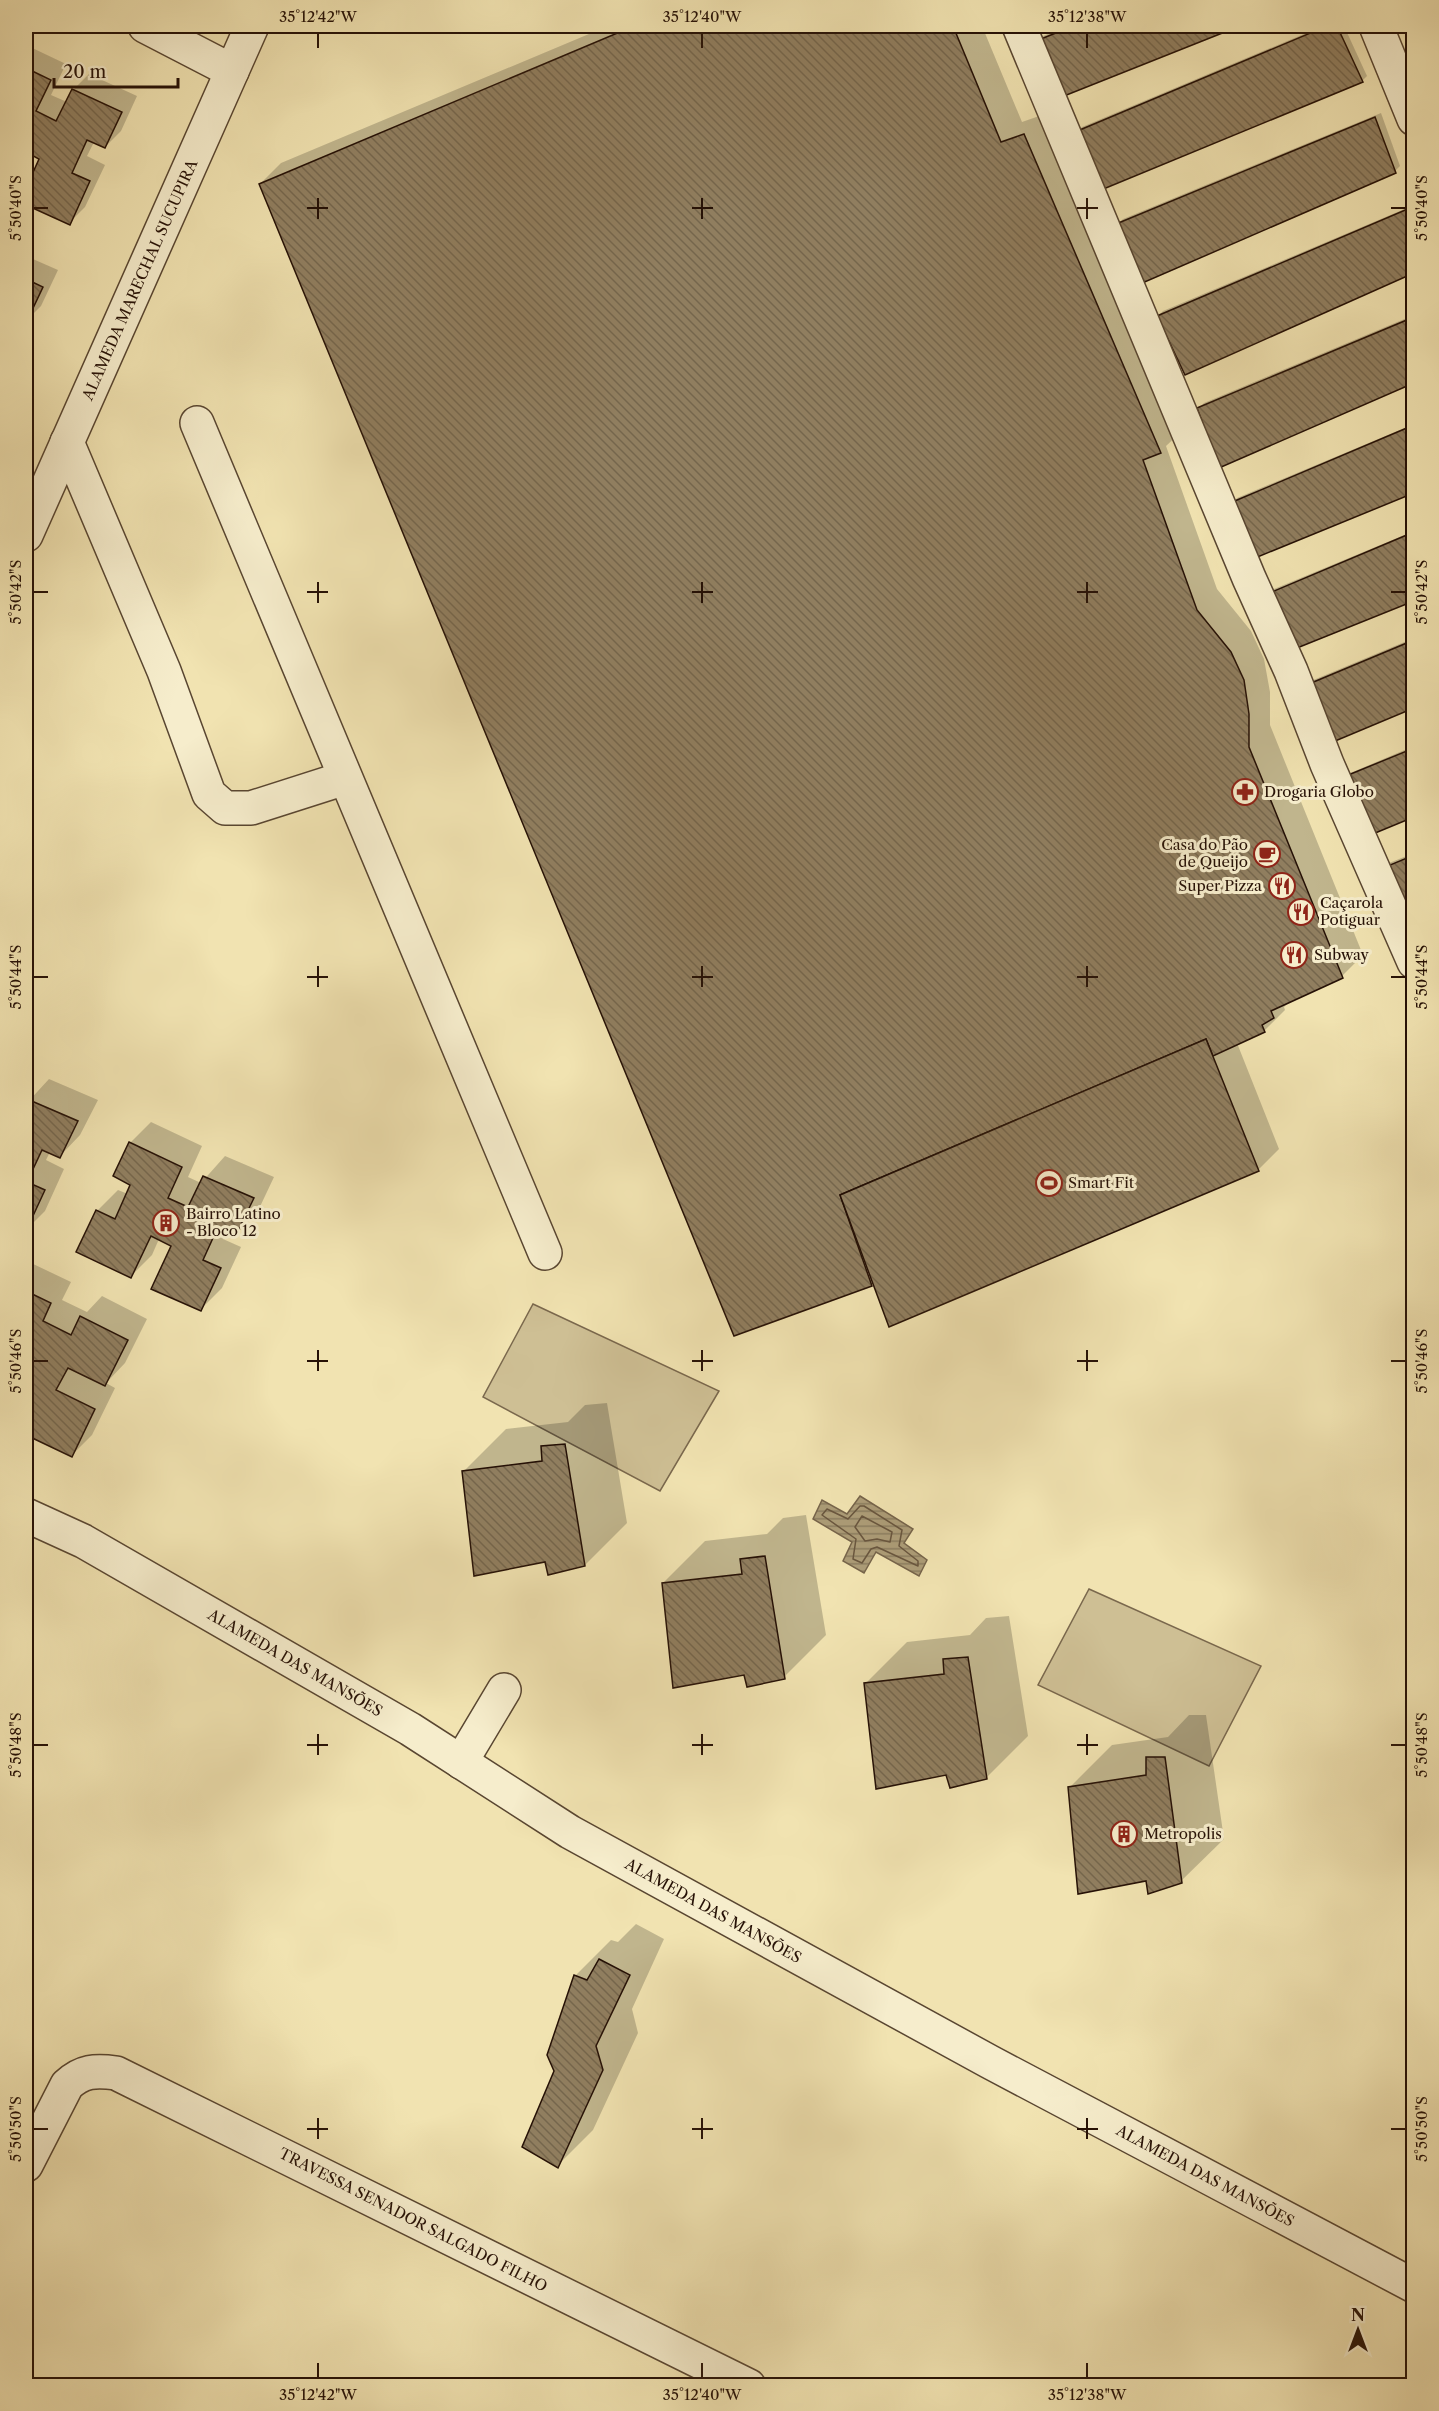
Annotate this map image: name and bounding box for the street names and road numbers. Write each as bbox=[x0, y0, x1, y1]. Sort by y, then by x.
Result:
street label: ALAMEDA MARECHAL SUCUPIRA bbox=[77, 156, 202, 404]
street label: ALAMEDA DAS MANSÕES bbox=[204, 1604, 386, 1721]
street label: ALAMEDA DAS MANSÕES bbox=[621, 1854, 805, 1967]
street label: ALAMEDA DAS MANSÕES bbox=[1112, 2120, 1297, 2231]
street label: TRAVESSA SENADOR SALGADO FILHO bbox=[276, 2143, 551, 2296]

